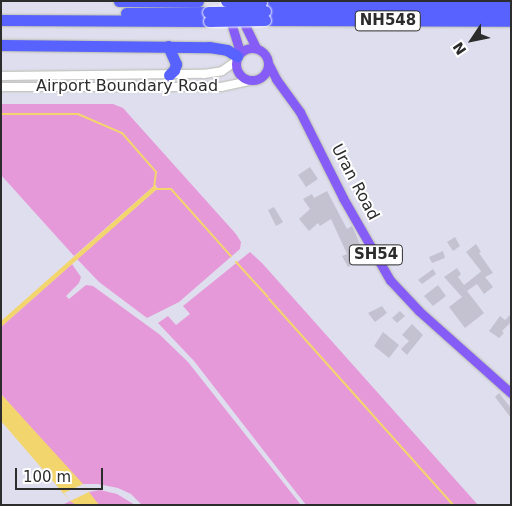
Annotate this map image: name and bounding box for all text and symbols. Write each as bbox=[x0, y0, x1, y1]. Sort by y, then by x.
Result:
road number: NH548 bbox=[354, 8, 422, 34]
north arrow bbox=[447, 15, 497, 65]
text: N bbox=[450, 39, 469, 58]
street label: Airport Boundary Road bbox=[36, 76, 218, 96]
street label: Uran Road bbox=[327, 141, 383, 223]
road number: SH54 bbox=[348, 242, 404, 268]
scale bar bbox=[18, 458, 105, 490]
text: 100 m bbox=[23, 468, 71, 486]

